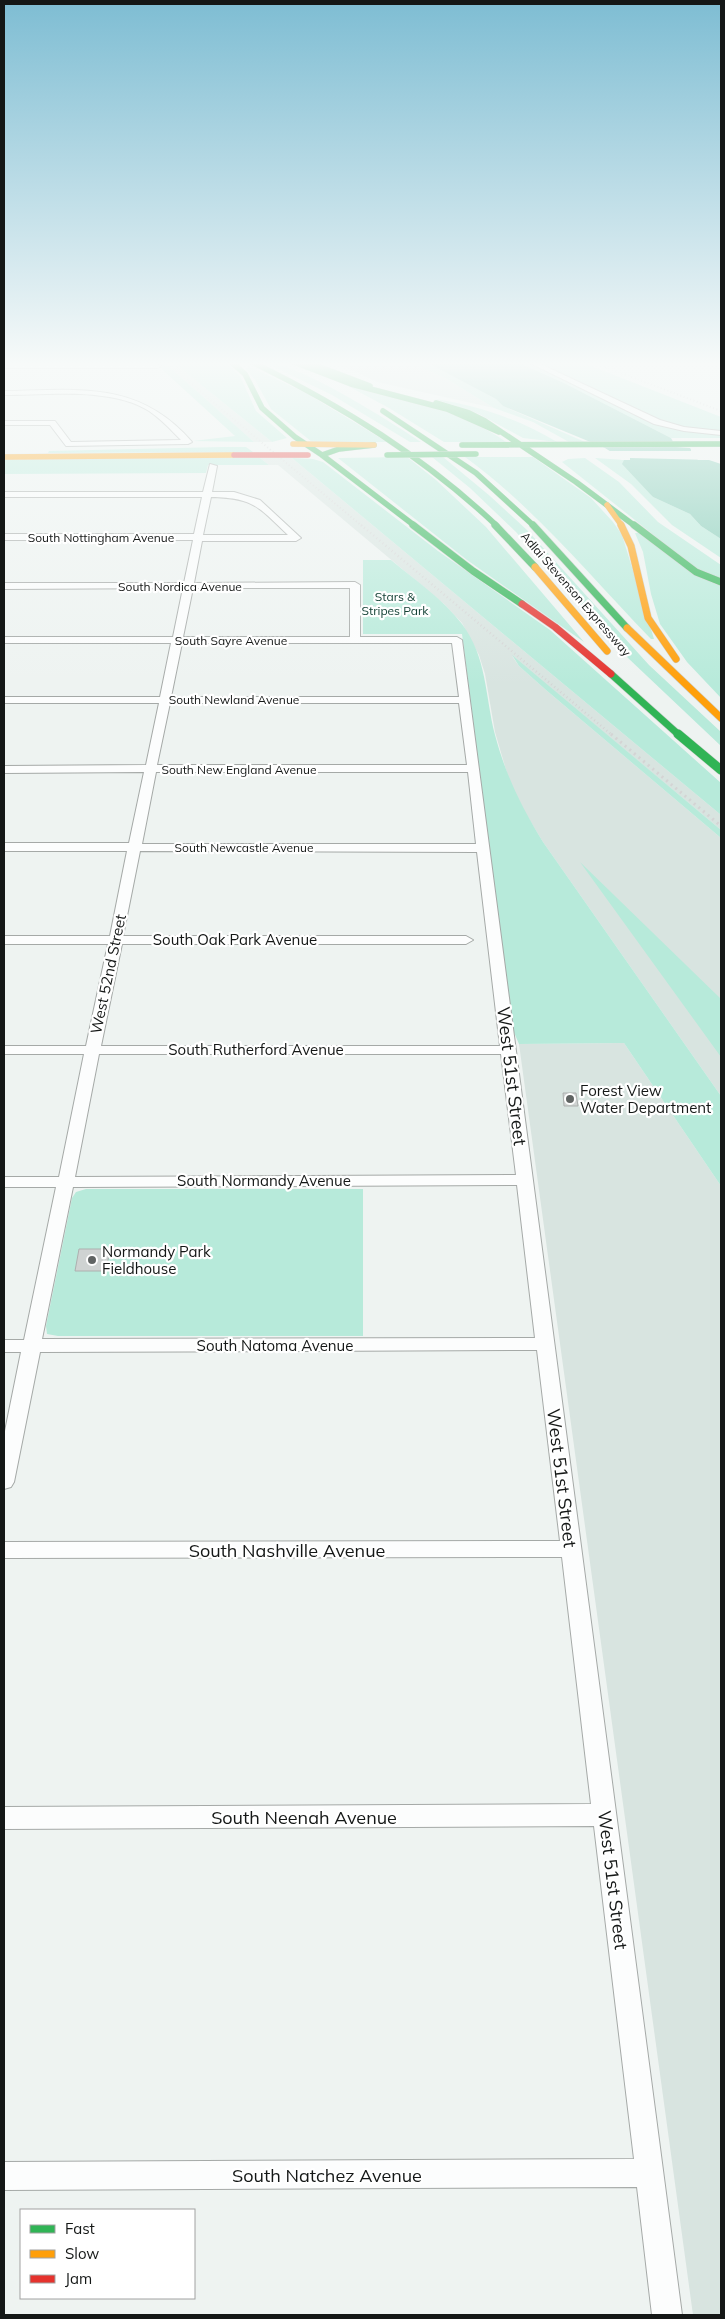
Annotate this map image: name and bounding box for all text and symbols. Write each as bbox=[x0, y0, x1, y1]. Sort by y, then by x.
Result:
street label: Adlai Stevenson Expressway bbox=[518, 529, 635, 660]
street label: South Nottingham Avenue bbox=[28, 530, 174, 545]
street label: South Nordica Avenue bbox=[118, 579, 242, 594]
park label: Stars & Stripes Park bbox=[362, 589, 429, 618]
street label: South Sayre Avenue bbox=[175, 633, 287, 648]
street label: South Newland Avenue bbox=[169, 692, 299, 707]
street label: South New England Avenue bbox=[161, 762, 317, 777]
street label: South Newcastle Avenue bbox=[175, 840, 313, 855]
street label: West 52nd Street bbox=[86, 913, 130, 1035]
street label: South Oak Park Avenue bbox=[153, 930, 317, 949]
street label: West 51st Street bbox=[492, 1005, 532, 1147]
street label: South Rutherford Avenue bbox=[168, 1040, 344, 1059]
place label: Forest View Water Department bbox=[580, 1081, 711, 1117]
marker: Forest View Water Department bbox=[564, 1093, 576, 1105]
street label: South Normandy Avenue bbox=[177, 1171, 351, 1190]
place label: Normandy Park Fieldhouse bbox=[102, 1242, 211, 1278]
marker: Normandy Park Fieldhouse bbox=[86, 1254, 98, 1266]
street label: South Natoma Avenue bbox=[197, 1336, 353, 1355]
street label: West 51st Street bbox=[542, 1407, 582, 1549]
street label: South Nashville Avenue bbox=[189, 1539, 385, 1562]
street label: South Neenah Avenue bbox=[211, 1806, 397, 1829]
street label: West 51st Street bbox=[593, 1809, 633, 1951]
street label: South Natchez Avenue bbox=[232, 2164, 422, 2187]
legend bbox=[20, 2209, 195, 2299]
text: Fast bbox=[65, 2219, 95, 2238]
text: Slow bbox=[65, 2244, 99, 2263]
text: Jam bbox=[65, 2269, 92, 2288]

